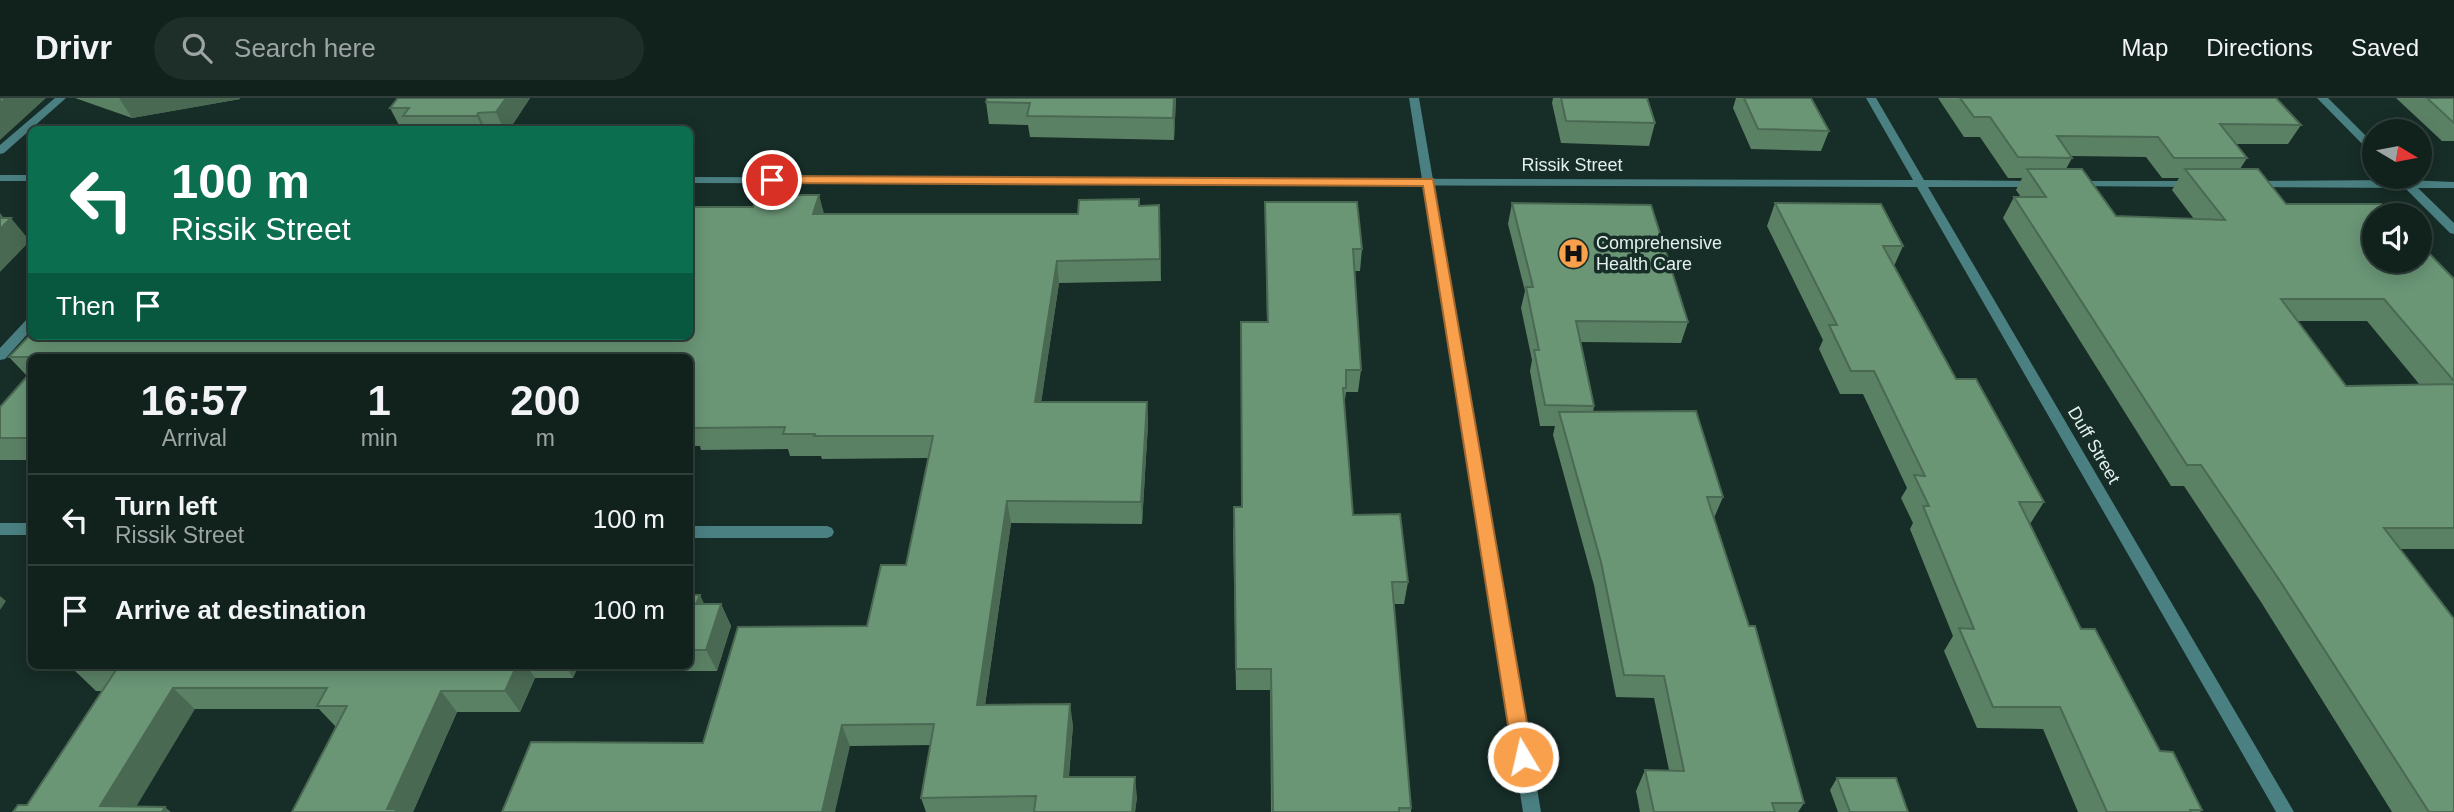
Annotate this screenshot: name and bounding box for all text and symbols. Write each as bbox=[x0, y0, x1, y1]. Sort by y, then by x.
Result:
search box bbox=[154, 17, 644, 80]
text: Drivr bbox=[35, 29, 112, 66]
icon: search bbox=[178, 29, 216, 67]
text: Search here bbox=[234, 33, 376, 63]
text: Map bbox=[2122, 34, 2168, 61]
text: Directions bbox=[2206, 34, 2313, 61]
text: Saved bbox=[2351, 34, 2419, 61]
north arrow bbox=[2362, 119, 2432, 189]
map controls bbox=[2362, 119, 2432, 273]
pin bbox=[742, 150, 802, 210]
icon: left bbox=[56, 154, 147, 245]
text: 100 m bbox=[171, 154, 310, 208]
street label: Rissik Street bbox=[1521, 155, 1623, 175]
icon: arrive bbox=[753, 161, 791, 199]
button: sound bbox=[2362, 203, 2432, 273]
text: Rissik Street bbox=[171, 211, 351, 247]
place label: Comprehensive Health Care bbox=[1596, 233, 1722, 274]
hospital icon: Comprehensive Health Care bbox=[1556, 236, 1590, 270]
icon: arrive bbox=[129, 287, 167, 325]
text: Then bbox=[56, 291, 115, 321]
text: 16:57 bbox=[141, 377, 248, 424]
text: 1 bbox=[367, 377, 391, 424]
text: 200 bbox=[510, 377, 580, 424]
street label: Duff Street bbox=[2064, 403, 2124, 487]
text: Arrival bbox=[162, 425, 227, 451]
text: min bbox=[361, 425, 398, 451]
text: m bbox=[536, 425, 555, 451]
text: Turn left bbox=[115, 491, 217, 521]
icon: left bbox=[56, 501, 94, 539]
text: 100 m bbox=[593, 504, 665, 534]
text: Rissik Street bbox=[115, 522, 244, 548]
icon: arrive bbox=[56, 592, 94, 630]
text: Arrive at destination bbox=[115, 595, 366, 625]
text: 100 m bbox=[593, 595, 665, 625]
position arrow bbox=[1486, 720, 1560, 794]

